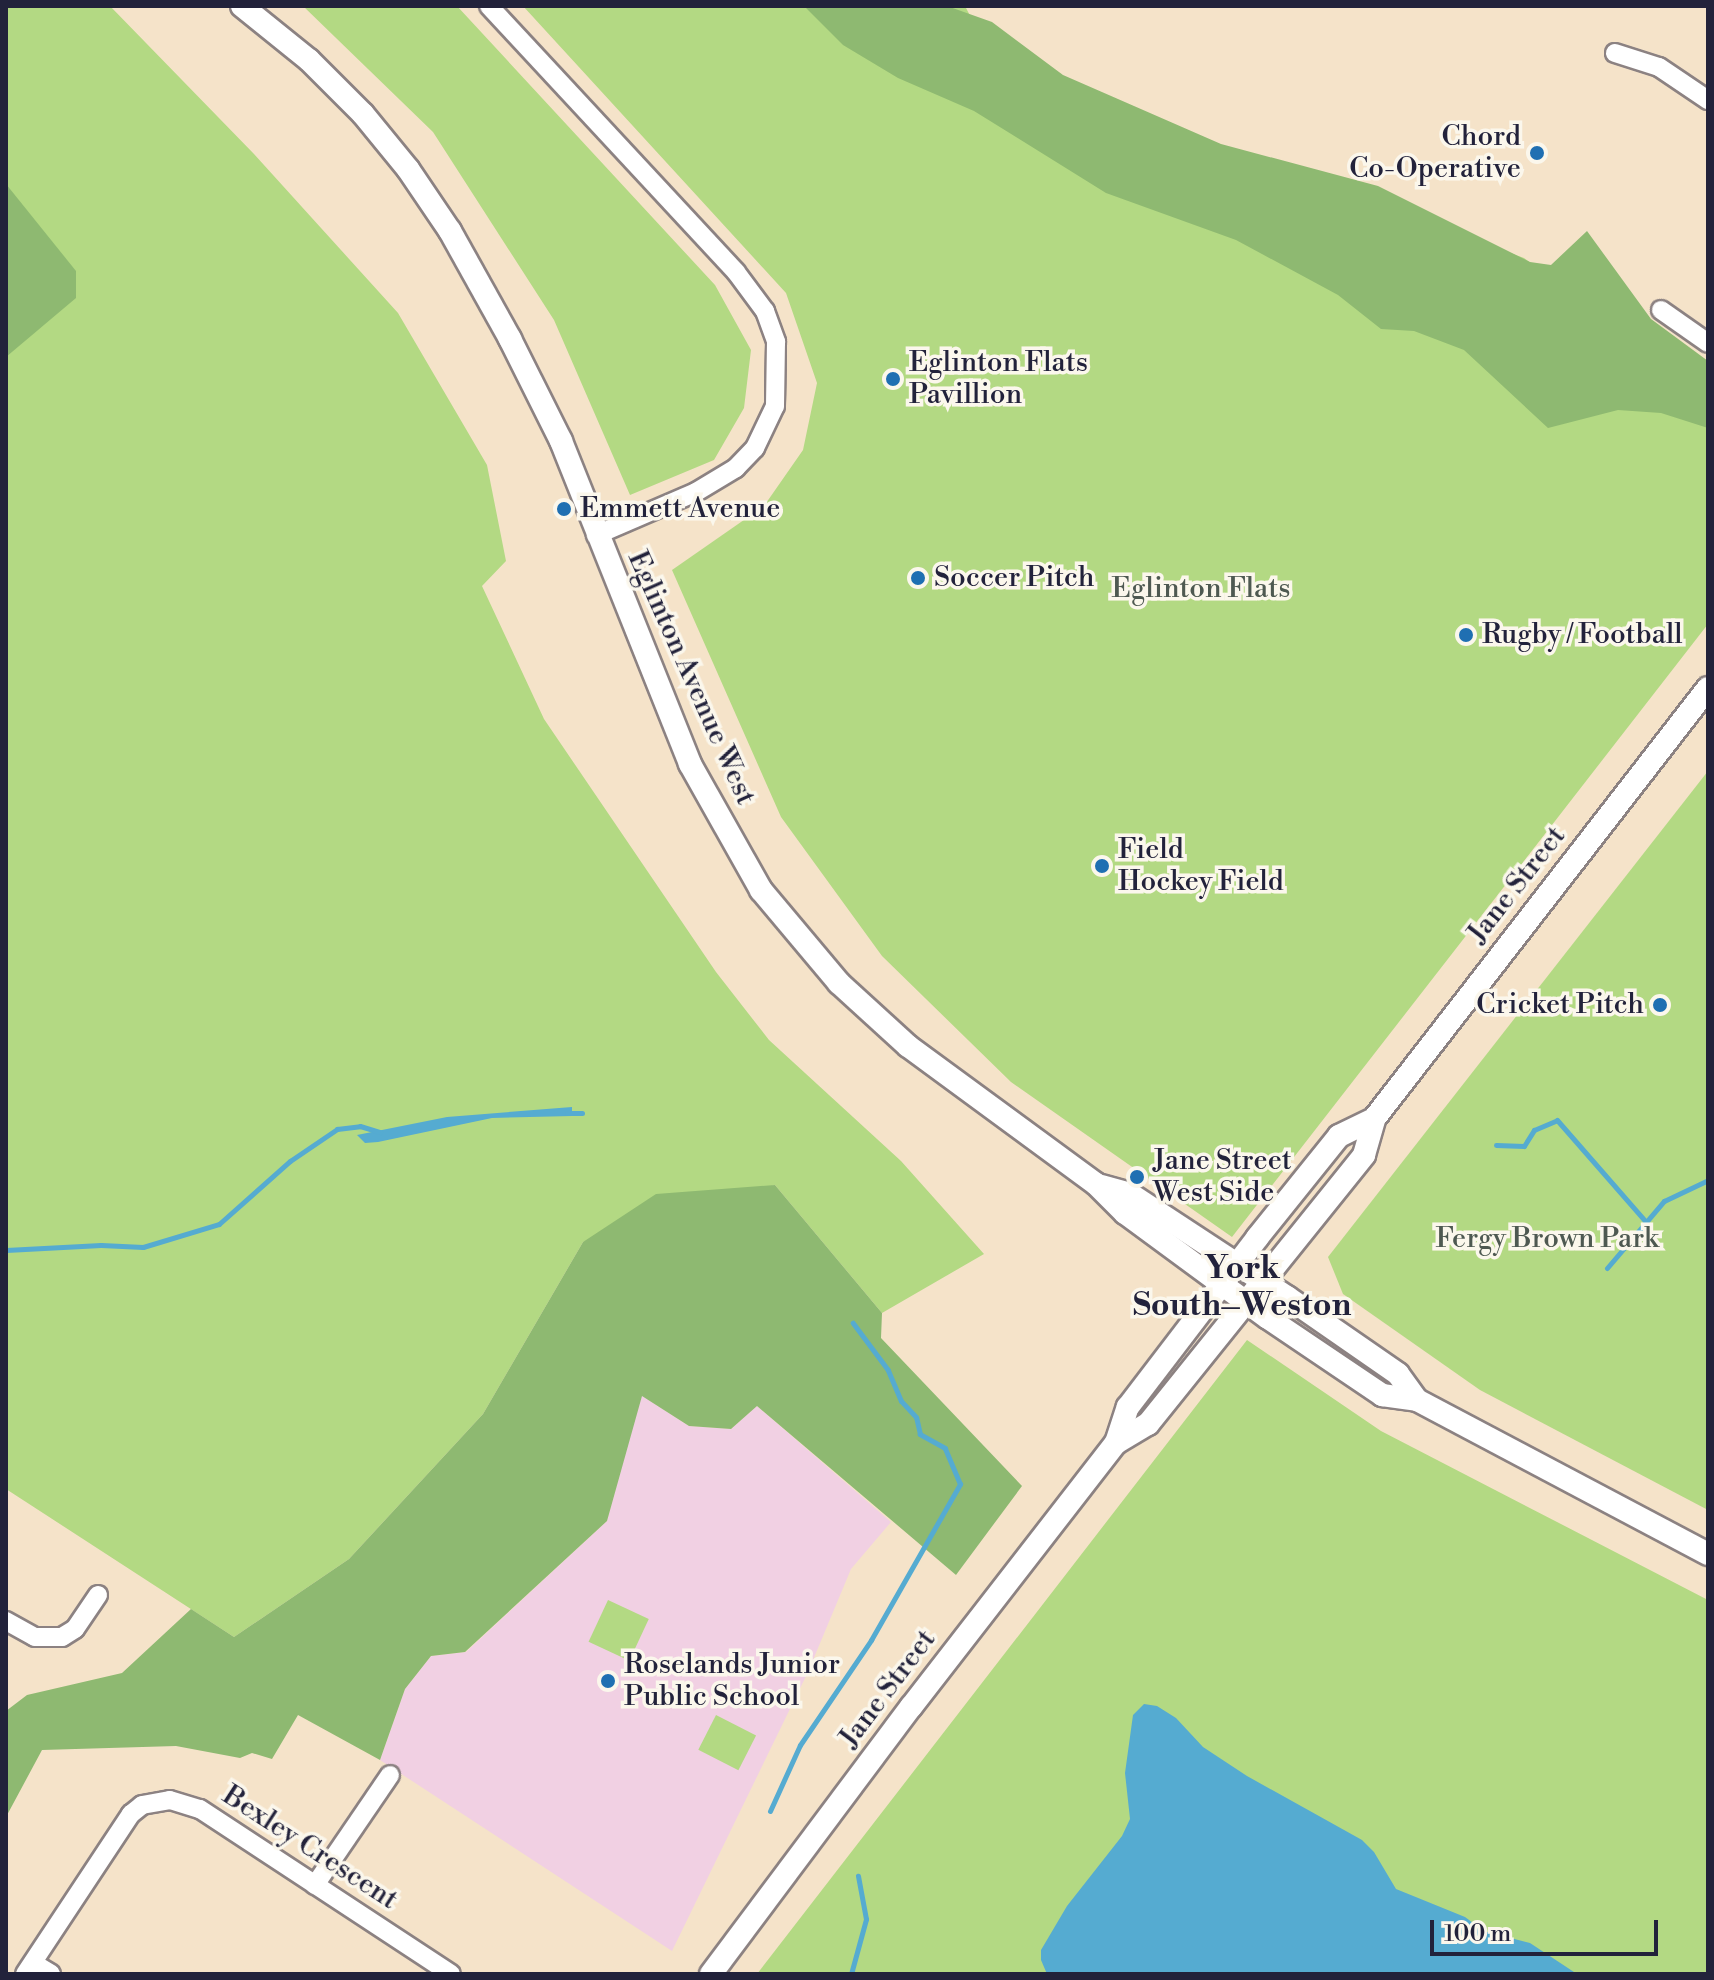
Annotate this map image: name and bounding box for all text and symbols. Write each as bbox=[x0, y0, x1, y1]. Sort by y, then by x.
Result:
place label: Chord Co-Operative bbox=[1349, 120, 1521, 186]
marker: Chord Co-Operative bbox=[1528, 144, 1546, 162]
place label: Eglinton Flats Pavillion bbox=[909, 346, 1088, 412]
marker: Eglinton Flats Pavillion bbox=[884, 370, 902, 388]
place label: Emmett Avenue bbox=[580, 492, 780, 526]
marker: Emmett Avenue bbox=[555, 500, 573, 518]
street label: Eglinton Avenue West bbox=[620, 546, 762, 810]
place label: Soccer Pitch bbox=[934, 561, 1094, 595]
marker: Soccer Pitch bbox=[909, 569, 927, 587]
park label: Eglinton Flats bbox=[1112, 572, 1290, 606]
place label: Rugby / Football bbox=[1482, 618, 1683, 652]
marker: Rugby / Football bbox=[1457, 626, 1475, 644]
street label: Jane Street bbox=[1461, 820, 1573, 950]
place label: Field Hockey Field bbox=[1118, 833, 1284, 899]
marker: Field Hockey Field bbox=[1093, 857, 1111, 875]
place label: Cricket Pitch bbox=[1476, 988, 1644, 1022]
marker: Cricket Pitch bbox=[1651, 996, 1669, 1014]
place label: Jane Street West Side bbox=[1153, 1144, 1292, 1210]
marker: Jane Street West Side bbox=[1128, 1168, 1146, 1186]
park label: Fergy Brown Park bbox=[1435, 1222, 1659, 1256]
district label: York South–Weston bbox=[1133, 1250, 1351, 1325]
street label: Jane Street bbox=[833, 1624, 943, 1754]
place label: Roselands Junior Public School bbox=[624, 1648, 840, 1714]
marker: Roselands Junior Public School bbox=[599, 1672, 617, 1690]
street label: Bexley Crescent bbox=[216, 1779, 404, 1917]
scale bar bbox=[1434, 1904, 1662, 1954]
text: 100 m bbox=[1444, 1919, 1511, 1949]

